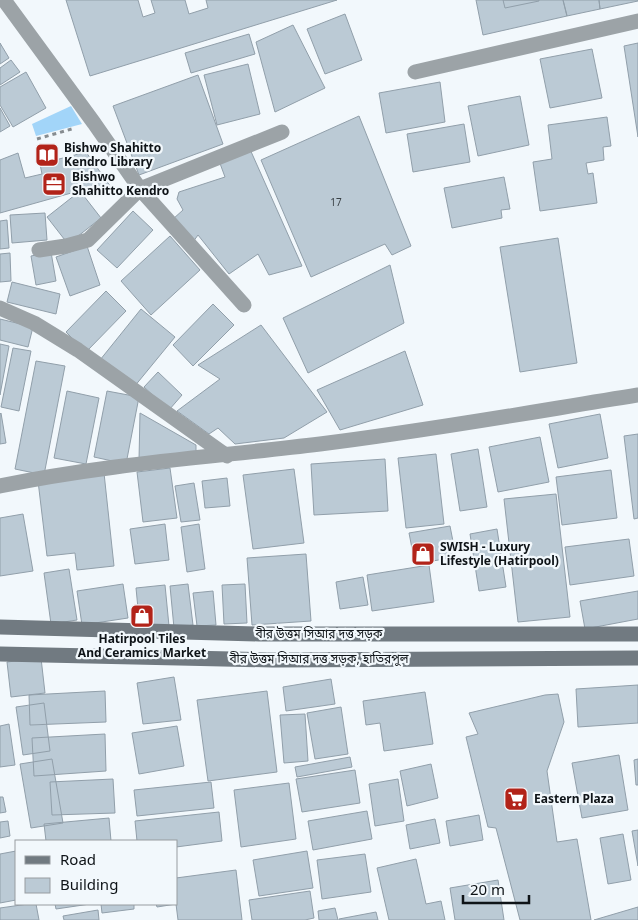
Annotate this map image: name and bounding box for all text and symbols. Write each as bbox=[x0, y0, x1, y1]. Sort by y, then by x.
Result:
place label: Bishwo Shahitto Kendro Library bbox=[64, 139, 161, 170]
library icon: Bishwo Shahitto Kendro Library bbox=[34, 142, 60, 168]
place label: Bishwo Shahitto Kendro bbox=[72, 168, 169, 199]
office icon: Bishwo Shahitto Kendro bbox=[41, 171, 67, 197]
house number: 17 bbox=[330, 195, 342, 209]
place label: SWISH - Luxury Lifestyle (Hatirpool) bbox=[440, 538, 559, 569]
shop icon: SWISH - Luxury Lifestyle (Hatirpool) bbox=[410, 541, 436, 567]
shop icon: Hatirpool Tiles And Ceramics Market bbox=[129, 603, 155, 629]
street label: বীর উত্তম সিআর দত্ত সড়ক bbox=[255, 625, 383, 642]
place label: Hatirpool Tiles And Ceramics Market bbox=[78, 630, 206, 661]
street label: বীর উত্তম সিআর দত্ত সড়ক, হাতিরপুল bbox=[228, 650, 409, 667]
supermarket icon: Eastern Plaza bbox=[503, 786, 529, 812]
place label: Eastern Plaza bbox=[534, 790, 614, 807]
legend bbox=[15, 840, 178, 905]
text: Road bbox=[60, 849, 96, 869]
scale bar bbox=[463, 872, 529, 904]
text: Building bbox=[60, 874, 118, 894]
text: 20 m bbox=[470, 879, 505, 899]

